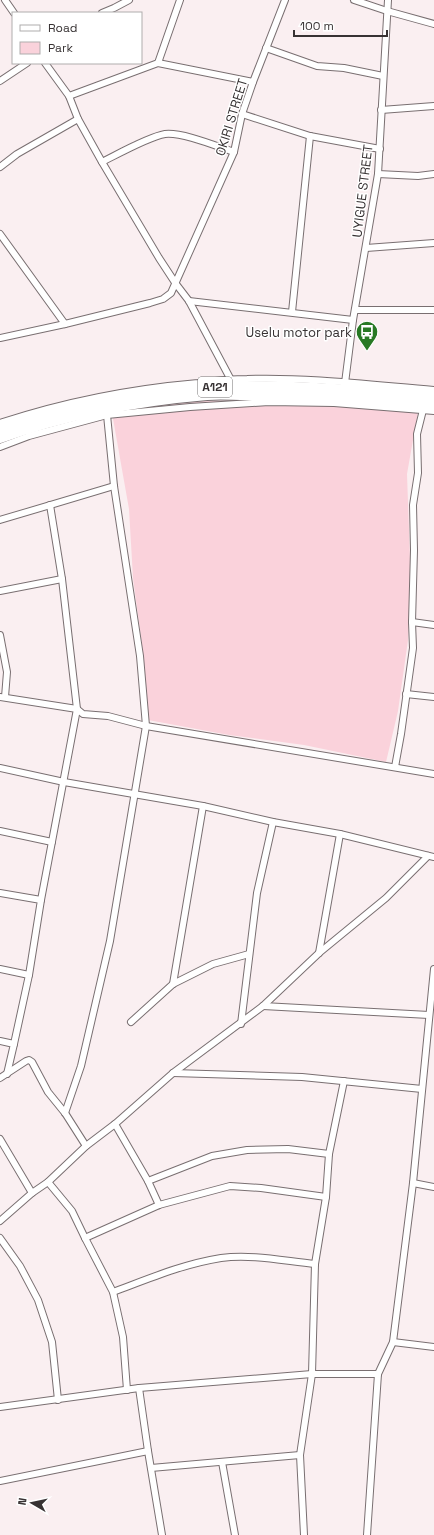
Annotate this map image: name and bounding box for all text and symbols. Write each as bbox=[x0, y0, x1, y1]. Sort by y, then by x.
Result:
legend bbox=[12, 12, 142, 64]
scale bar bbox=[294, 12, 387, 38]
text: 100 m bbox=[300, 18, 334, 34]
text: Road bbox=[48, 20, 77, 36]
text: Park bbox=[48, 40, 73, 56]
street label: OKIRI STREET bbox=[212, 76, 251, 158]
street label: UYIGUE STREET bbox=[348, 143, 377, 238]
bus stop icon: Uselu motor park bbox=[354, 319, 380, 352]
place label: Uselu motor park bbox=[246, 324, 352, 341]
road number: A121 bbox=[198, 377, 232, 397]
north arrow bbox=[12, 1483, 52, 1523]
text: N bbox=[15, 1497, 30, 1506]

